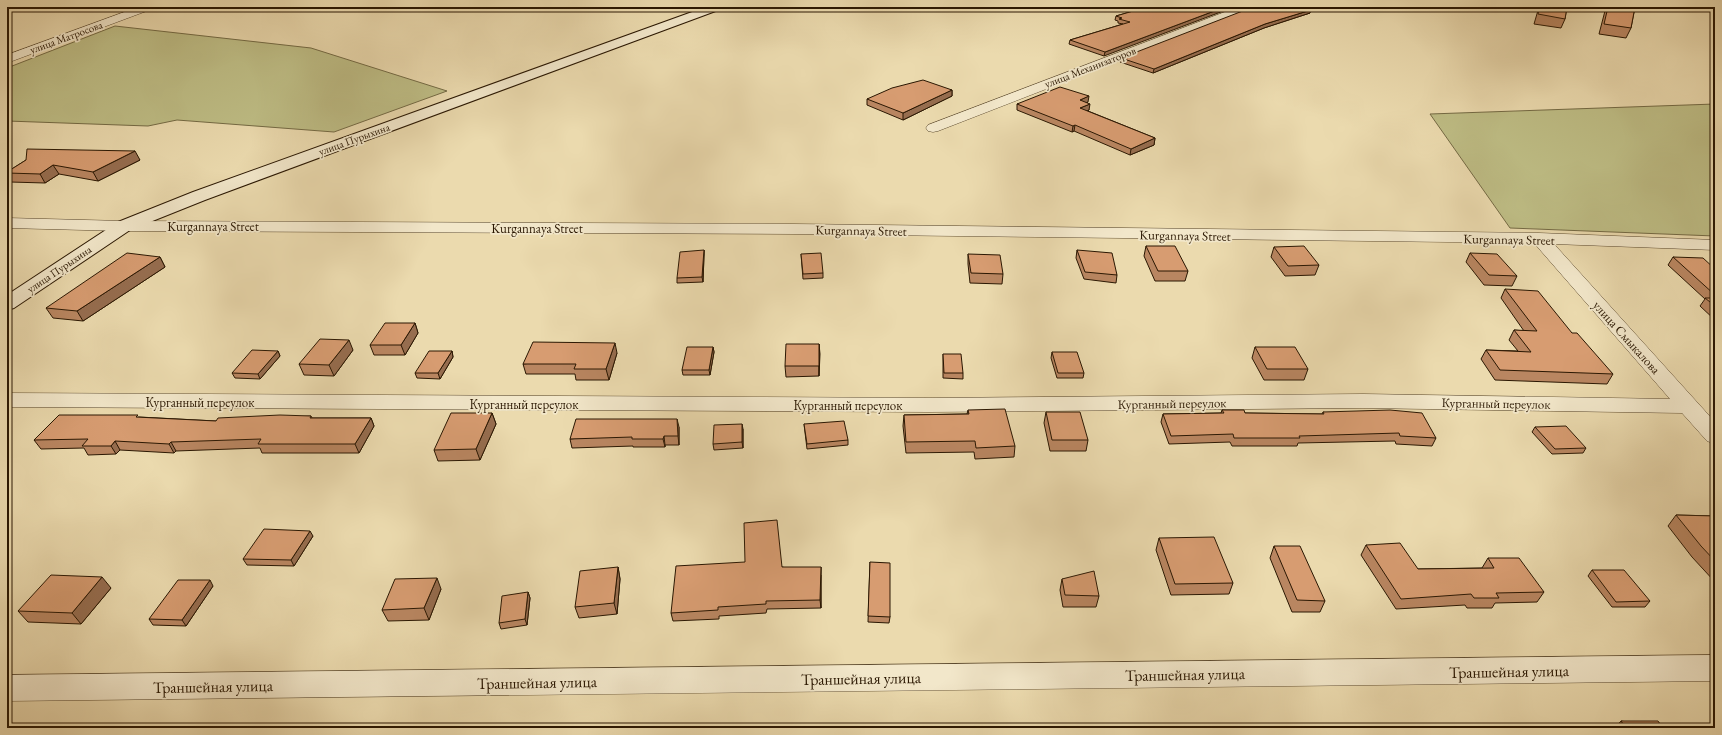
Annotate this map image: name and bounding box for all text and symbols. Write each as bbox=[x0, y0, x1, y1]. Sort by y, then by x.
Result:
street label: улица Матросова bbox=[28, 17, 105, 57]
street label: улица Механизаторов bbox=[1042, 43, 1138, 91]
street label: улица Пурыхина bbox=[316, 119, 392, 158]
street label: Kurgannaya Street bbox=[167, 218, 259, 235]
street label: Kurgannaya Street bbox=[491, 220, 583, 237]
street label: Kurgannaya Street bbox=[815, 221, 907, 240]
street label: Kurgannaya Street bbox=[1139, 226, 1231, 245]
street label: Kurgannaya Street bbox=[1463, 230, 1555, 249]
street label: улица Пурыхина bbox=[24, 242, 94, 296]
street label: улица Смыкалова bbox=[1589, 297, 1665, 378]
street label: Курганный переулок bbox=[146, 394, 255, 411]
street label: Курганный переулок bbox=[1117, 394, 1227, 413]
street label: Курганный переулок bbox=[1441, 394, 1551, 413]
street label: Курганный переулок bbox=[470, 396, 579, 413]
street label: Курганный переулок bbox=[794, 397, 903, 414]
street label: Траншейная улица bbox=[1449, 660, 1570, 683]
street label: Траншейная улица bbox=[1125, 663, 1246, 686]
street label: Траншейная улица bbox=[801, 667, 922, 690]
street label: Траншейная улица bbox=[477, 671, 598, 694]
street label: Траншейная улица bbox=[153, 675, 274, 698]

